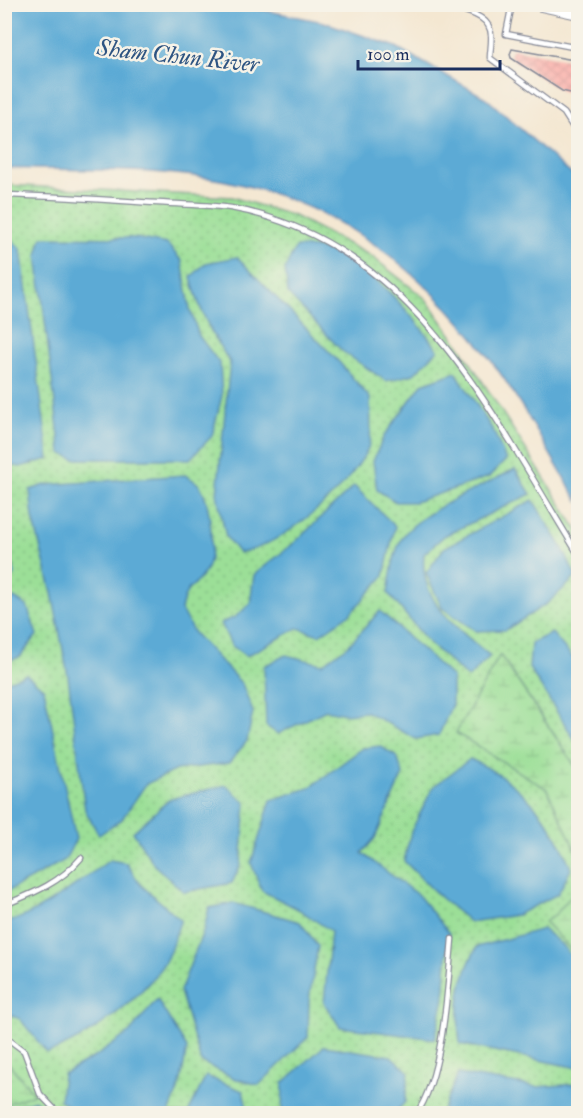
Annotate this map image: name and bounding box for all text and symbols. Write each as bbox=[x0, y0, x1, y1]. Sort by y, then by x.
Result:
water label: Sham Chun River bbox=[95, 32, 262, 80]
scale bar bbox=[358, 33, 500, 71]
text: 100 m bbox=[367, 43, 410, 66]

